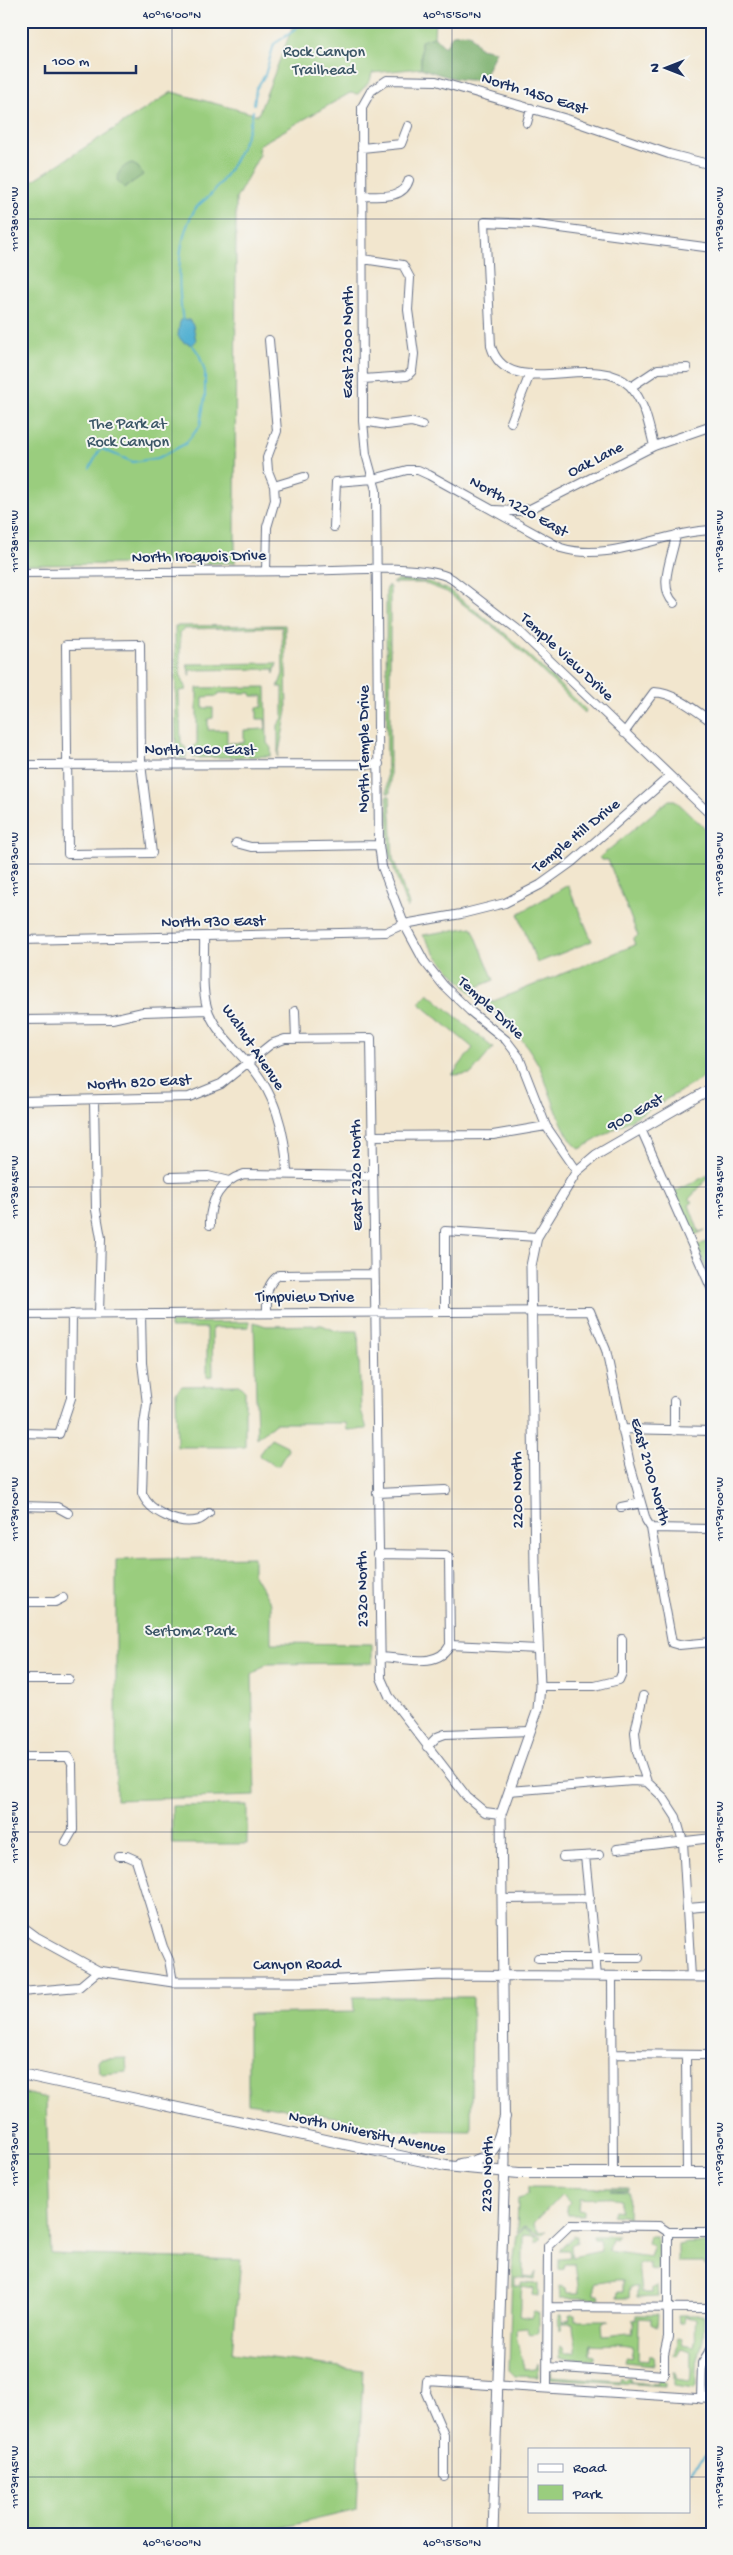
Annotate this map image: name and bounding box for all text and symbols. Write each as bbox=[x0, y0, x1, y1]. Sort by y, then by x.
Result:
text: 40°16'00"N bbox=[143, 9, 201, 23]
text: 40°15'50"N bbox=[423, 9, 481, 23]
scale bar bbox=[45, 42, 136, 74]
north arrow bbox=[640, 42, 690, 92]
park label: Rock Canyon Trailhead bbox=[283, 44, 365, 81]
text: 100 m bbox=[51, 53, 90, 71]
text: N bbox=[647, 63, 664, 73]
street label: North 1450 East bbox=[479, 70, 591, 121]
text: 111°38'00"W bbox=[9, 187, 23, 252]
text: 111°38'00"W bbox=[714, 187, 728, 252]
street label: East 2300 North bbox=[340, 285, 359, 398]
park label: The Park at Rock Canyon bbox=[87, 416, 169, 453]
street label: Oak Lane bbox=[565, 439, 628, 483]
street label: North 1220 East bbox=[465, 473, 572, 544]
text: 111°38'15"W bbox=[9, 510, 23, 573]
text: 111°38'15"W bbox=[714, 510, 728, 573]
street label: North Iroquois Drive bbox=[132, 547, 267, 569]
street label: Temple View Drive bbox=[515, 609, 617, 707]
street label: North Temple Drive bbox=[356, 685, 375, 813]
street label: North 1060 East bbox=[144, 742, 257, 761]
street label: Temple Hill Drive bbox=[528, 795, 625, 879]
text: 111°38'30"W bbox=[9, 832, 23, 897]
text: 111°38'30"W bbox=[714, 832, 728, 897]
street label: North 930 East bbox=[161, 913, 267, 933]
street label: Temple Drive bbox=[452, 973, 528, 1045]
street label: Walnut Avenue bbox=[216, 1001, 288, 1095]
street label: North 820 East bbox=[87, 1072, 193, 1096]
street label: 900 East bbox=[604, 1090, 669, 1138]
street label: East 2320 North bbox=[348, 1119, 368, 1231]
text: 111°38'45"W bbox=[9, 1156, 23, 1219]
text: 111°38'45"W bbox=[714, 1156, 728, 1219]
street label: Timpview Drive bbox=[255, 1289, 355, 1308]
street label: East 2100 North bbox=[625, 1416, 674, 1528]
street label: 2200 North bbox=[509, 1451, 529, 1529]
text: 111°39'00"W bbox=[9, 1477, 23, 1542]
text: 111°39'00"W bbox=[714, 1477, 728, 1542]
street label: 2320 North bbox=[354, 1550, 374, 1627]
park label: Sertoma Park bbox=[145, 1623, 237, 1642]
text: 111°39'15"W bbox=[9, 1801, 23, 1864]
text: 111°39'15"W bbox=[714, 1801, 728, 1864]
street label: Canyon Road bbox=[253, 1956, 343, 1976]
street label: North University Avenue bbox=[287, 2108, 448, 2160]
text: 111°39'30"W bbox=[9, 2122, 23, 2187]
text: 111°39'30"W bbox=[714, 2122, 728, 2187]
street label: 2230 North bbox=[479, 2135, 499, 2212]
text: 111°39'45"W bbox=[9, 2446, 23, 2509]
text: 111°39'45"W bbox=[714, 2446, 728, 2509]
legend bbox=[528, 2448, 690, 2512]
text: Road bbox=[573, 2460, 607, 2478]
text: Park bbox=[572, 2486, 603, 2504]
text: 40°16'00"N bbox=[143, 2537, 201, 2551]
text: 40°15'50"N bbox=[423, 2537, 481, 2551]

